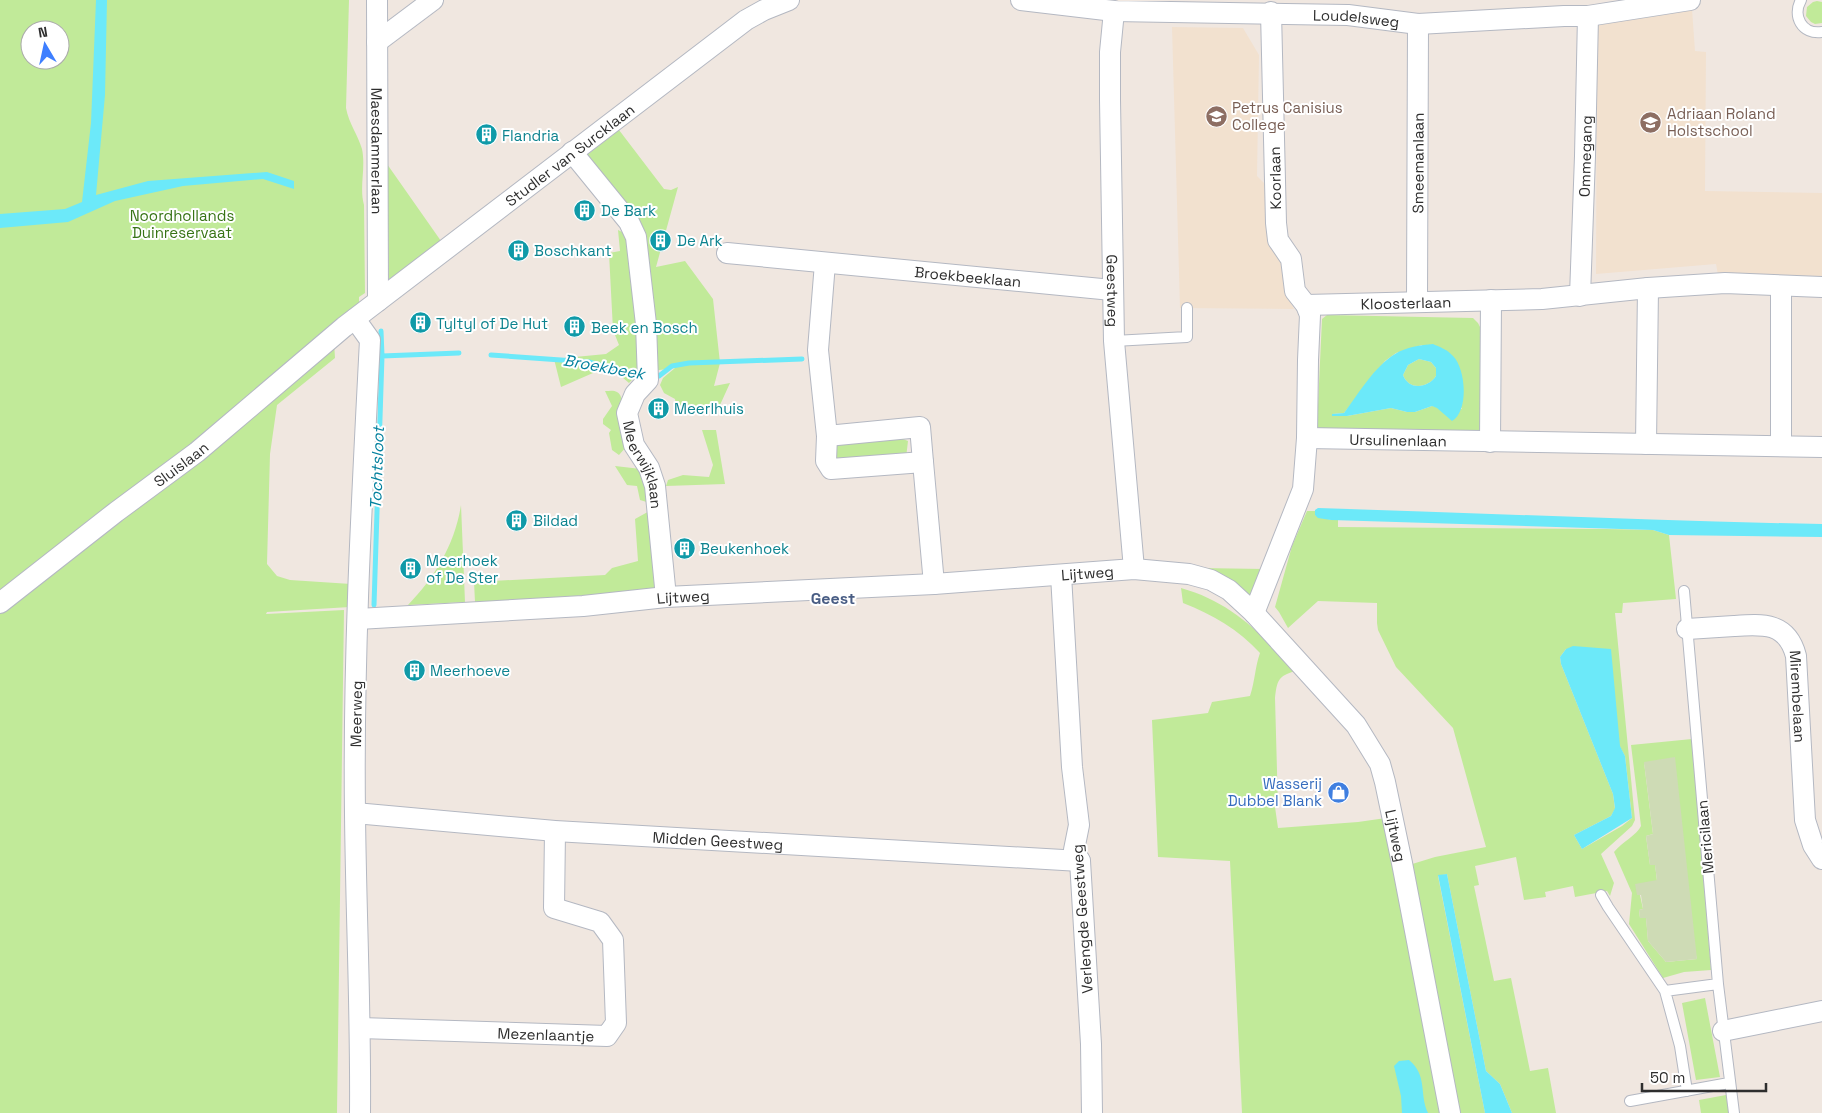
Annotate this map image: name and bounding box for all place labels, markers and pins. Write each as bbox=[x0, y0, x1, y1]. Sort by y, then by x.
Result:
place label: Petrus Canisius College bbox=[1232, 98, 1343, 134]
school or university icon: Petrus Canisius College bbox=[1204, 104, 1228, 128]
place label: Adriaan Roland Holstschool bbox=[1667, 104, 1776, 140]
school or university icon: Adriaan Roland Holstschool bbox=[1639, 110, 1663, 134]
building icon: Flandria bbox=[474, 123, 498, 147]
place label: Flandria bbox=[502, 126, 560, 145]
building icon: De Bark bbox=[573, 198, 597, 222]
place label: De Bark bbox=[601, 201, 656, 220]
building icon: De Ark bbox=[649, 228, 673, 252]
place label: De Ark bbox=[677, 231, 723, 250]
building icon: Boschkant bbox=[506, 238, 530, 262]
place label: Boschkant bbox=[534, 241, 612, 260]
building icon: Tyltyl of De Hut bbox=[408, 311, 432, 335]
place label: Tyltyl of De Hut bbox=[436, 314, 548, 333]
building icon: Beek en Bosch bbox=[563, 315, 587, 339]
place label: Beek en Bosch bbox=[591, 318, 698, 337]
building icon: Meerlhuis bbox=[646, 396, 670, 420]
place label: Meerlhuis bbox=[674, 399, 744, 418]
building icon: Bildad bbox=[505, 508, 529, 532]
place label: Bildad bbox=[533, 511, 578, 530]
building icon: Beukenhoek bbox=[672, 536, 696, 560]
place label: Beukenhoek bbox=[700, 539, 789, 558]
place label: Meerhoek of De Ster bbox=[426, 551, 499, 587]
building icon: Meerhoek of De Ster bbox=[398, 557, 422, 581]
building icon: Meerhoeve bbox=[402, 658, 426, 682]
place label: Meerhoeve bbox=[430, 661, 510, 680]
place label: Wasserij Dubbel Blank bbox=[1228, 774, 1322, 810]
shop icon: Wasserij Dubbel Blank bbox=[1326, 780, 1350, 804]

